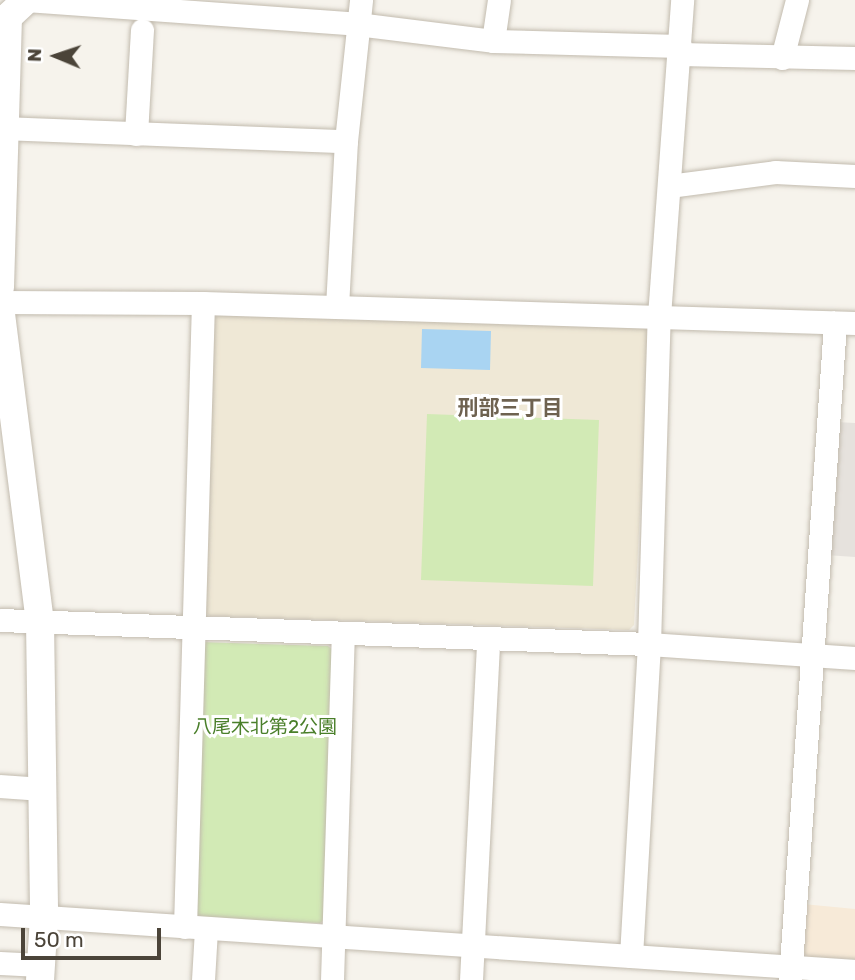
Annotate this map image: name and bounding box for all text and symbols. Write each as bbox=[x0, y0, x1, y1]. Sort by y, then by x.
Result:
north arrow bbox=[21, 21, 91, 91]
text: N bbox=[23, 48, 46, 62]
district label: 刑部三丁目 bbox=[458, 395, 562, 421]
park label: 八尾木北第2公園 bbox=[193, 716, 337, 738]
scale bar bbox=[24, 914, 164, 958]
text: 50 m bbox=[34, 927, 84, 952]

